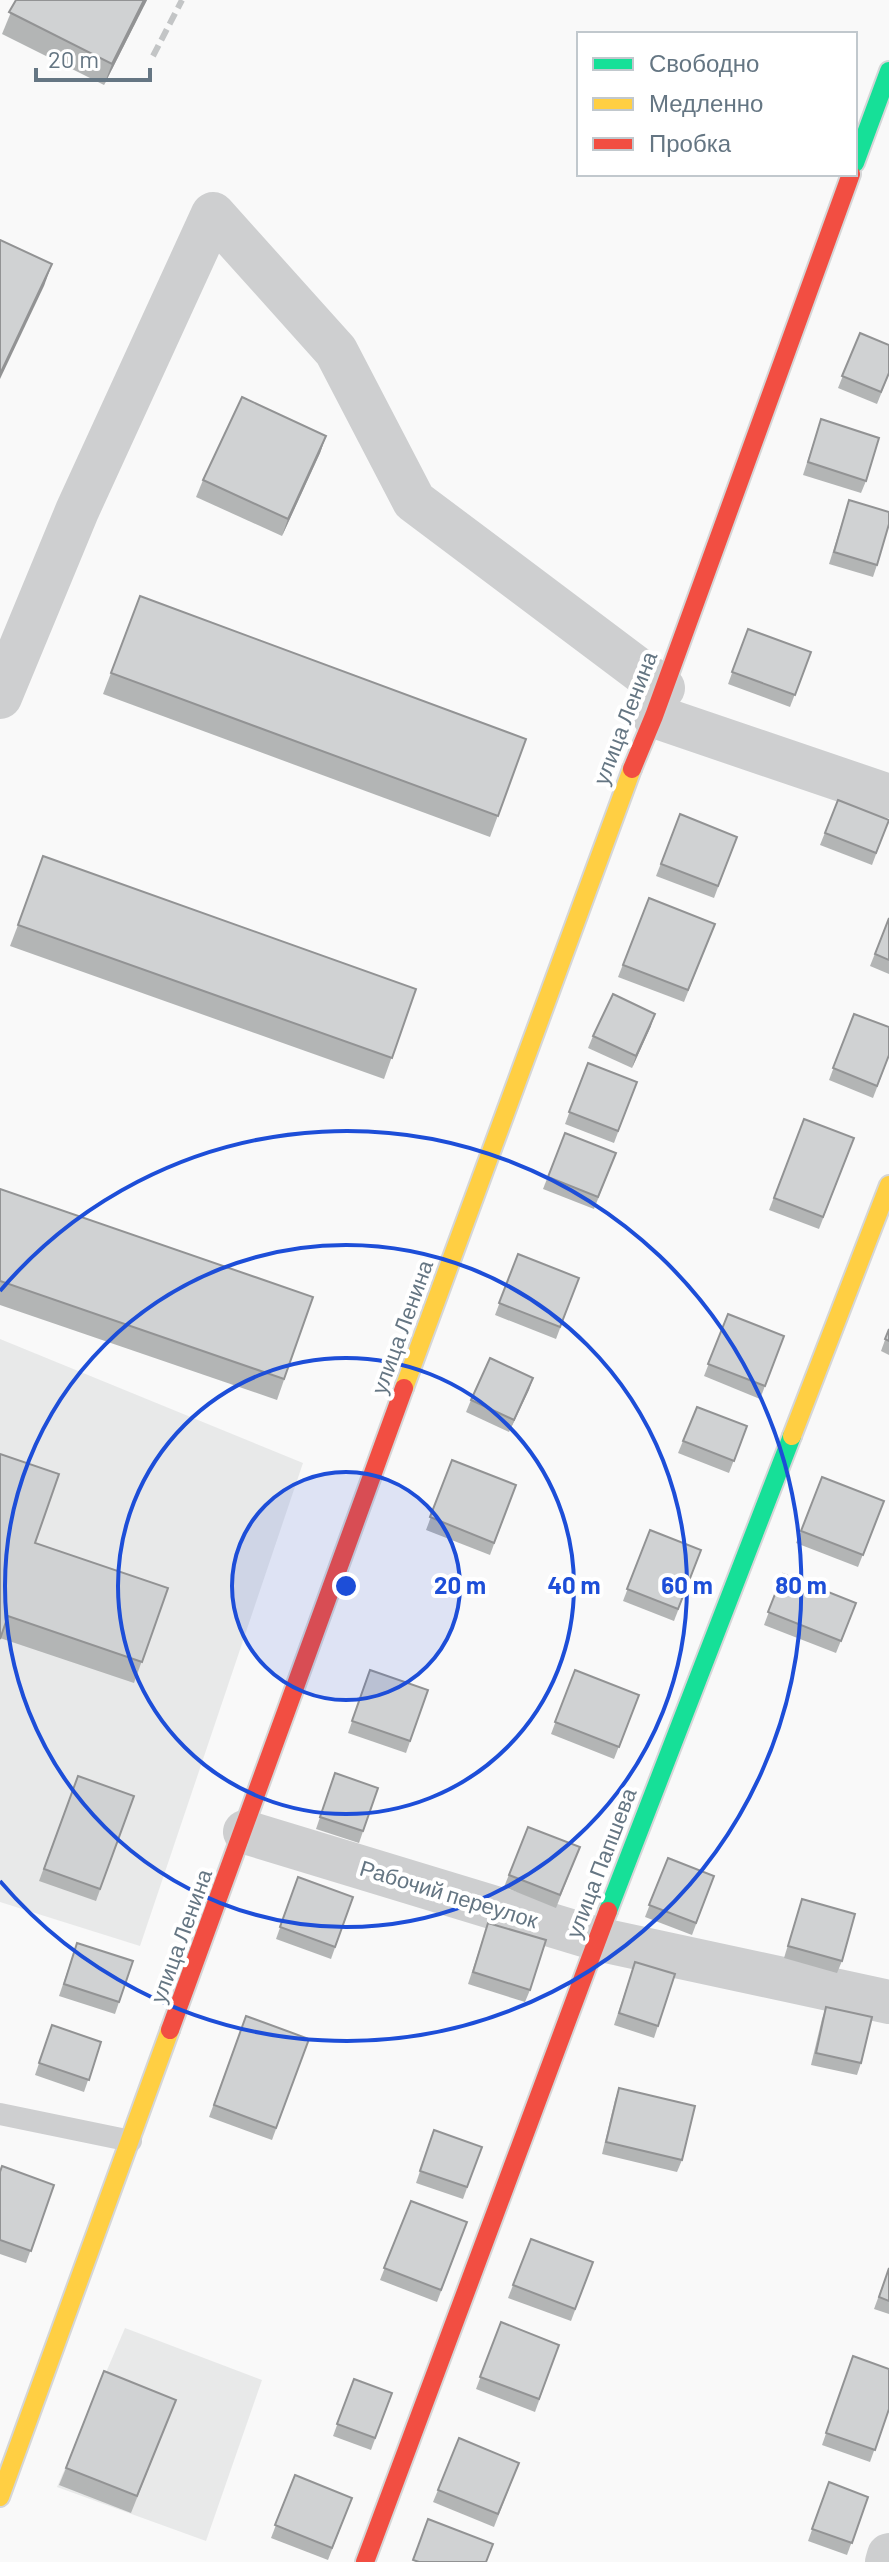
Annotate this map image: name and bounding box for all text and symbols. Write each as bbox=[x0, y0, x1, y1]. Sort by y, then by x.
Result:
scale bar bbox=[36, 32, 150, 82]
legend bbox=[577, 32, 857, 176]
text: 20 m bbox=[48, 44, 99, 73]
text: Свободно bbox=[649, 48, 759, 77]
text: Медленно bbox=[649, 88, 763, 117]
text: Пробка bbox=[649, 128, 732, 157]
street label: улица Ленина bbox=[587, 647, 663, 788]
street label: улица Ленина bbox=[365, 1256, 438, 1397]
text: 20 m bbox=[434, 1570, 486, 1599]
text: 40 m bbox=[547, 1570, 601, 1599]
text: 60 m bbox=[661, 1570, 713, 1599]
text: 80 m bbox=[775, 1570, 827, 1599]
centre of rings bbox=[332, 1572, 360, 1600]
street label: улица Папшева bbox=[560, 1783, 642, 1942]
street label: Рабочий переулок bbox=[357, 1854, 542, 1934]
street label: улица Ленина bbox=[144, 1865, 217, 2006]

